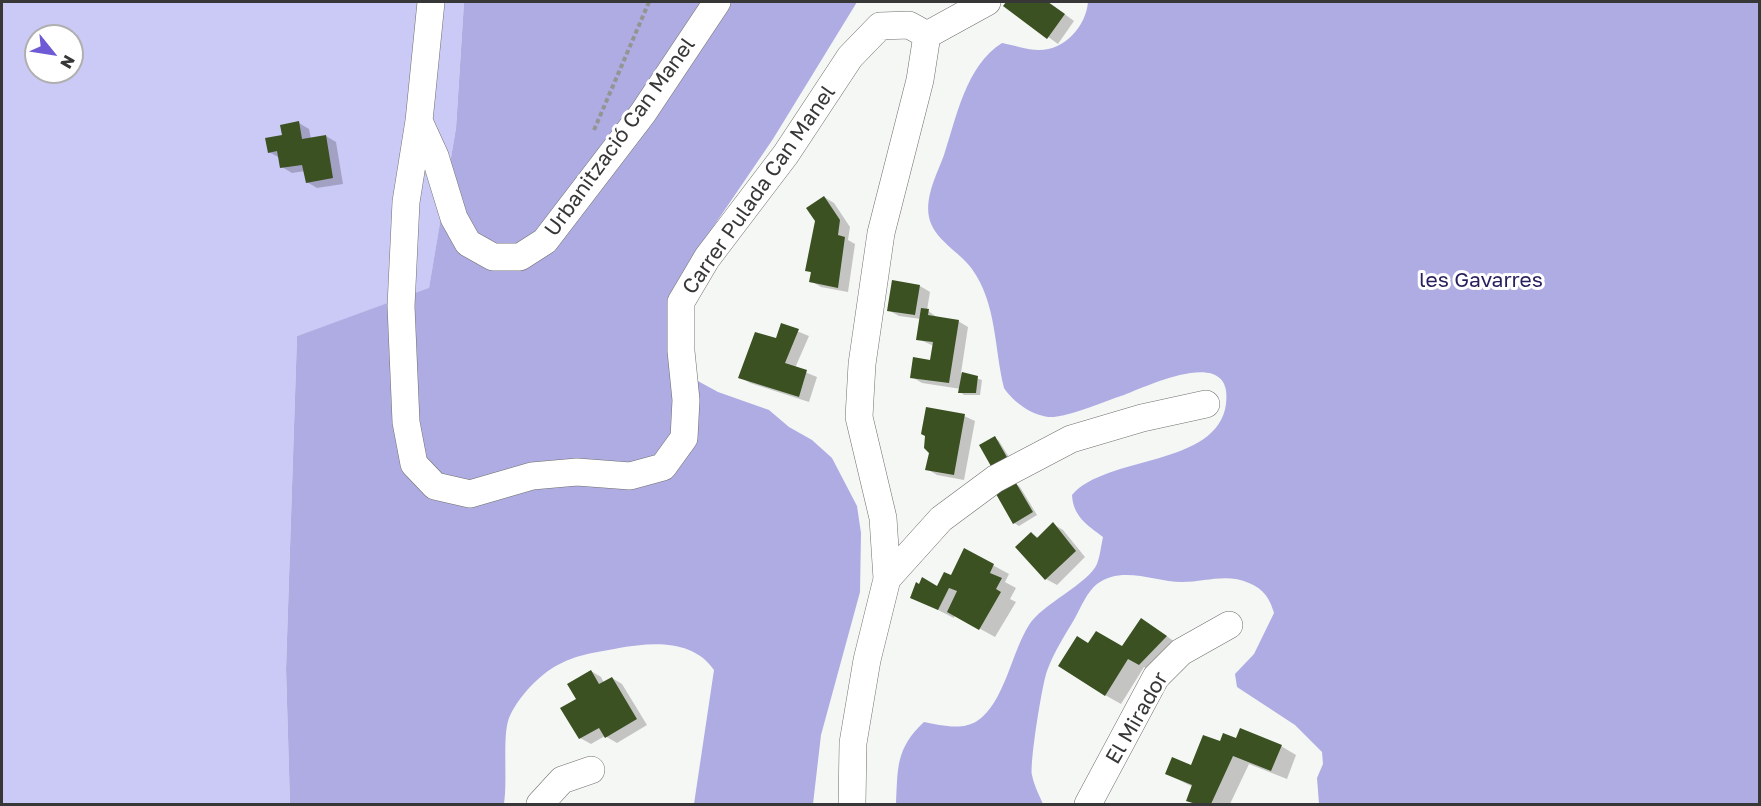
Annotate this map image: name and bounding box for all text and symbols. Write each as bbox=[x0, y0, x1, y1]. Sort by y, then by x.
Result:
north arrow bbox=[24, 24, 84, 84]
street label: Urbanització Can Manel bbox=[540, 33, 700, 241]
text: N bbox=[56, 52, 80, 72]
street label: Carrer Pulada Can Manel bbox=[677, 81, 841, 299]
park label: les Gavarres bbox=[1419, 267, 1543, 293]
street label: El Mirador bbox=[1101, 668, 1173, 768]

